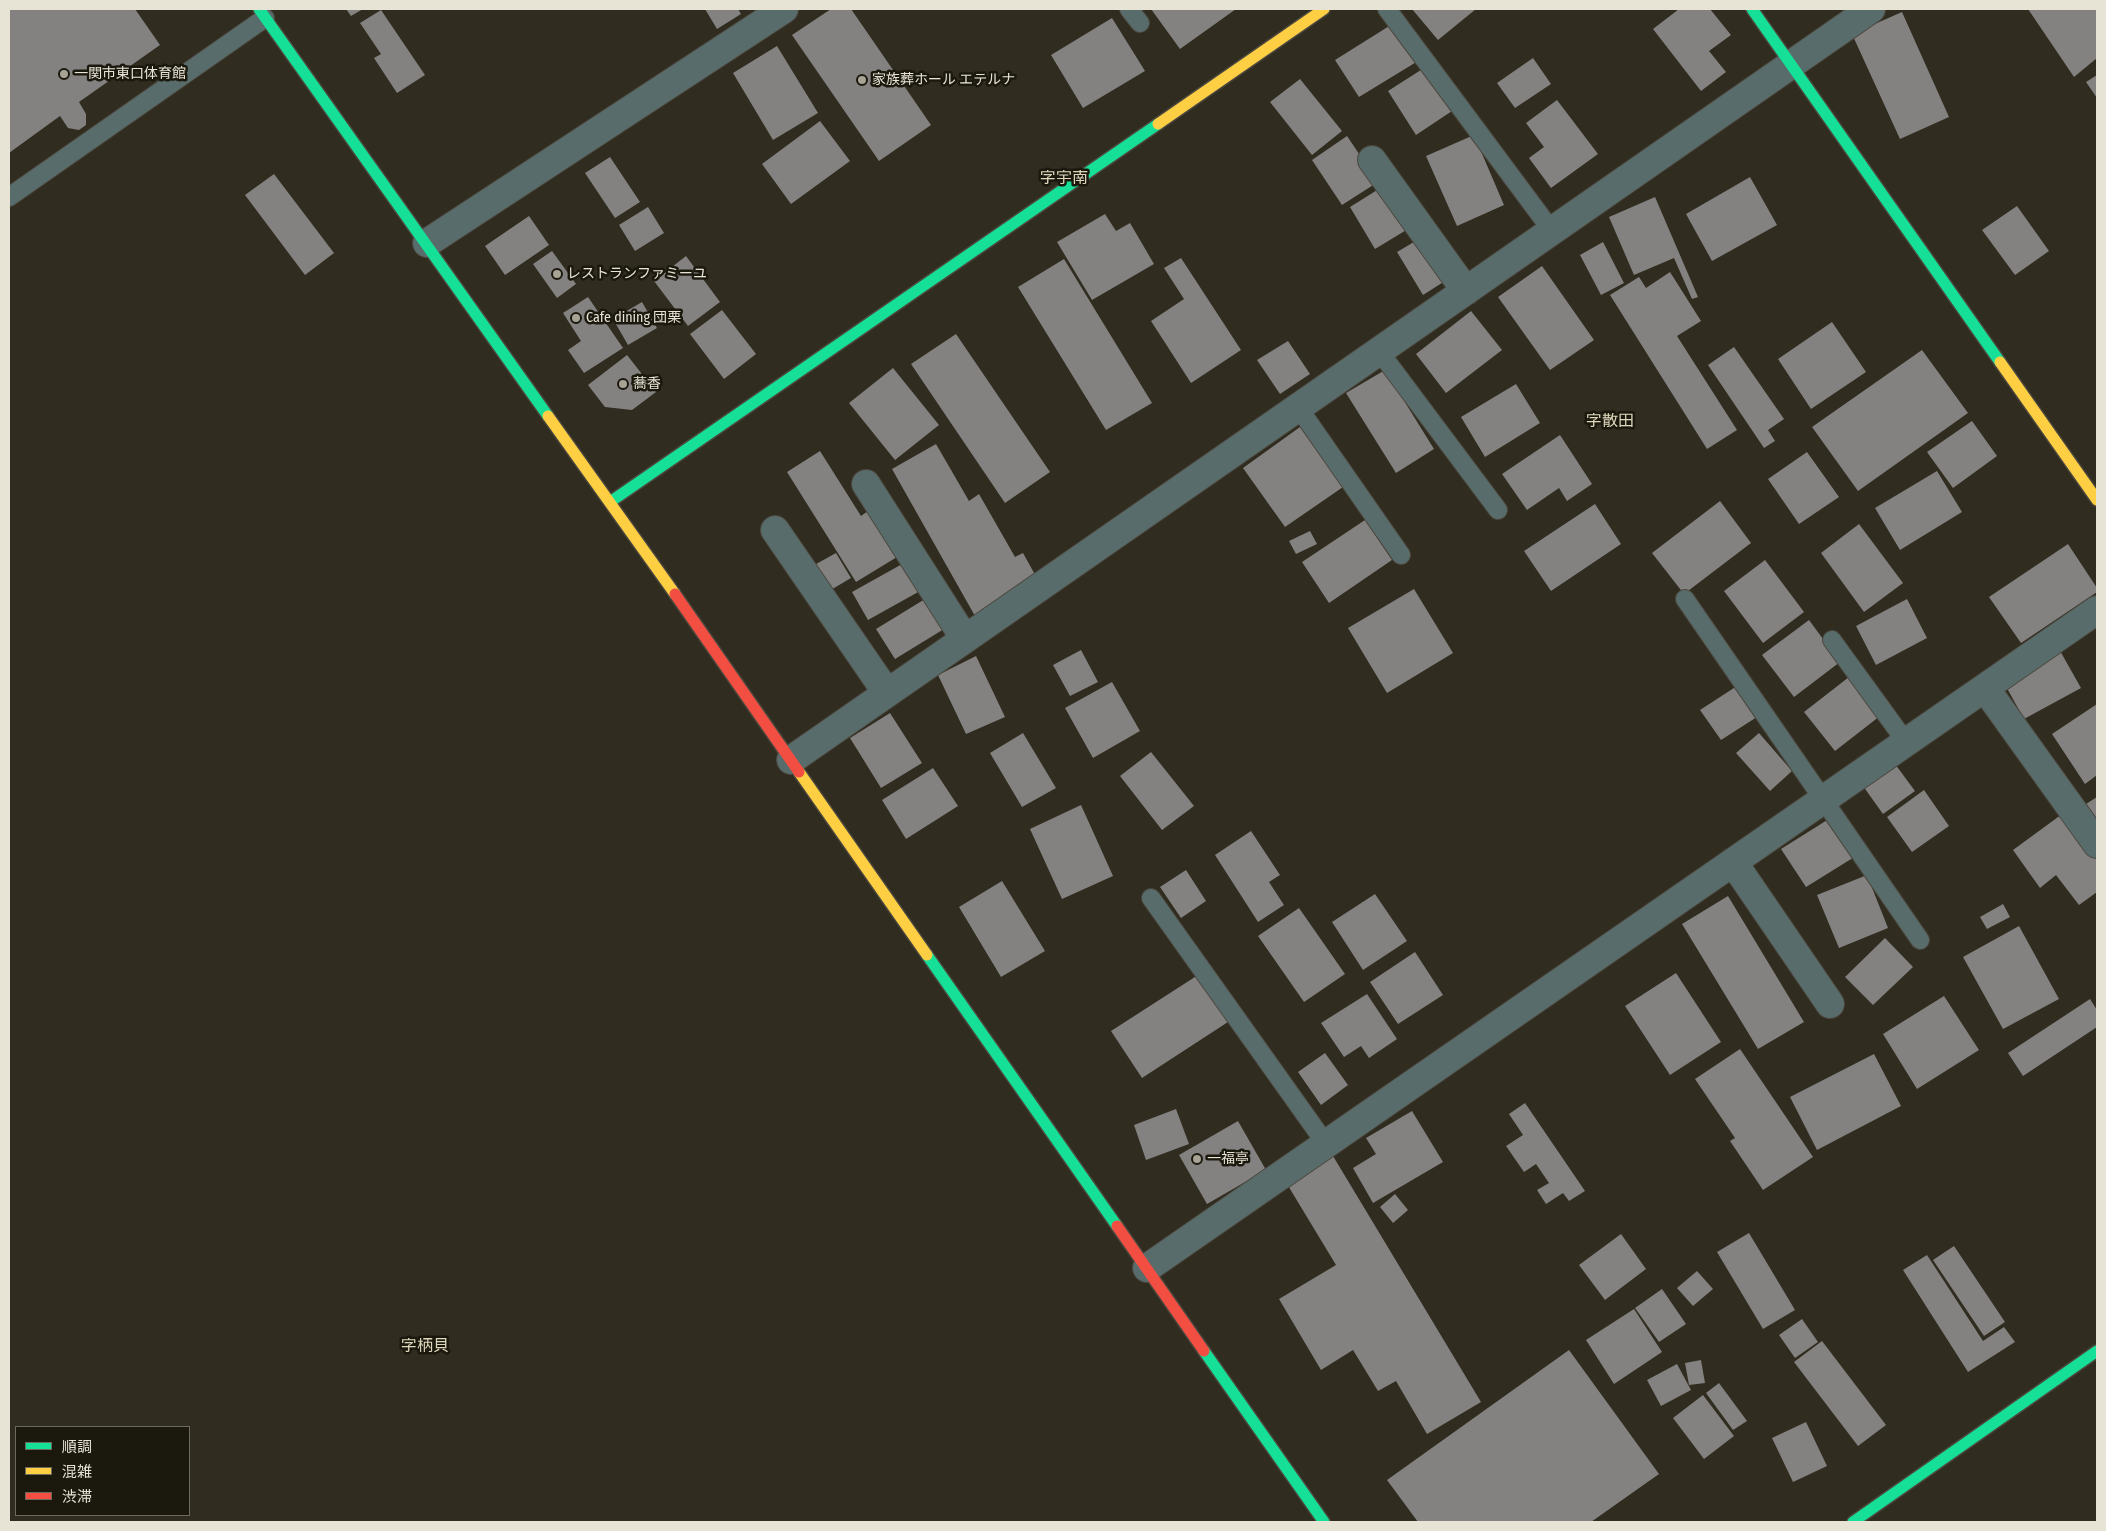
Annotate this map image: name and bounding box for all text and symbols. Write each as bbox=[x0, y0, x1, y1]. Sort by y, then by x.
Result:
place label: 一関市東口体育館 bbox=[74, 66, 186, 82]
marker: 一関市東口体育館 bbox=[58, 68, 70, 80]
place label: 家族葬ホール エテルナ bbox=[872, 72, 1015, 88]
marker: 家族葬ホール エテルナ bbox=[856, 74, 868, 86]
district label: 字宇南 bbox=[1040, 169, 1088, 189]
place label: レストランファミーユ bbox=[567, 266, 707, 282]
marker: レストランファミーユ bbox=[551, 268, 563, 280]
place label: Cafe dining 団栗 bbox=[586, 310, 681, 326]
marker: Cafe dining 団栗 bbox=[570, 312, 582, 324]
place label: 蕎香 bbox=[633, 376, 661, 392]
marker: 蕎香 bbox=[617, 378, 629, 390]
district label: 字散田 bbox=[1586, 412, 1634, 432]
place label: 一福亭 bbox=[1207, 1151, 1249, 1167]
marker: 一福亭 bbox=[1191, 1153, 1203, 1165]
district label: 字柄貝 bbox=[401, 1337, 449, 1357]
legend bbox=[15, 1426, 190, 1516]
text: 順調 bbox=[62, 1438, 92, 1456]
text: 混雑 bbox=[62, 1463, 92, 1481]
text: 渋滞 bbox=[62, 1488, 92, 1506]

